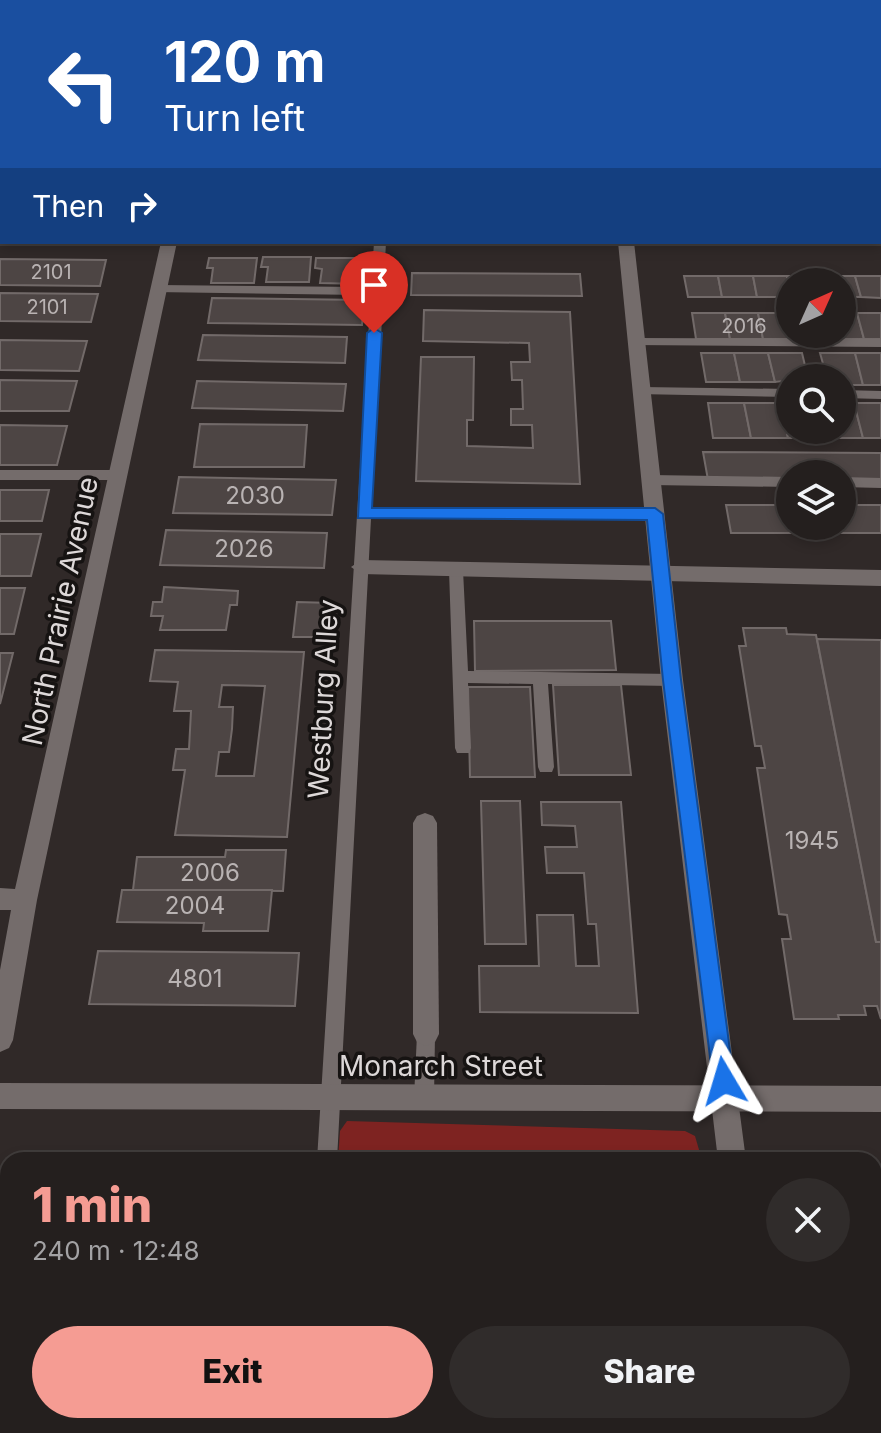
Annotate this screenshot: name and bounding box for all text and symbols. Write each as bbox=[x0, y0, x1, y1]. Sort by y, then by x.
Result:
text: 120 m bbox=[164, 28, 326, 96]
icon: left bbox=[32, 32, 136, 136]
text: Turn left bbox=[164, 96, 305, 140]
icon: right bbox=[120, 184, 164, 228]
text: Then bbox=[32, 188, 104, 224]
pin bbox=[340, 251, 408, 333]
house number: 2101 bbox=[30, 260, 72, 284]
icon: arrive bbox=[352, 263, 396, 307]
north arrow bbox=[776, 268, 856, 348]
map controls bbox=[776, 268, 856, 540]
house number: 2101 bbox=[26, 295, 68, 319]
house number: 2016 bbox=[721, 314, 767, 338]
button: search bbox=[776, 364, 856, 444]
button: layers bbox=[776, 460, 856, 540]
street label: North Prairie Avenue bbox=[15, 474, 105, 748]
house number: 2030 bbox=[225, 481, 285, 510]
house number: 2026 bbox=[214, 534, 274, 563]
street label: Westburg Alley bbox=[301, 598, 345, 800]
house number: 1945 bbox=[785, 826, 839, 855]
house number: 2006 bbox=[180, 858, 240, 887]
house number: 2004 bbox=[165, 891, 225, 920]
house number: 4801 bbox=[167, 964, 223, 993]
position arrow bbox=[682, 1039, 766, 1123]
street label: Monarch Street bbox=[339, 1049, 543, 1083]
text: 1 min bbox=[32, 1175, 152, 1234]
button: close bbox=[766, 1178, 850, 1262]
text: 240 m · 12:48 bbox=[32, 1235, 200, 1266]
button: Exit bbox=[32, 1326, 433, 1418]
button: Share bbox=[449, 1326, 850, 1418]

